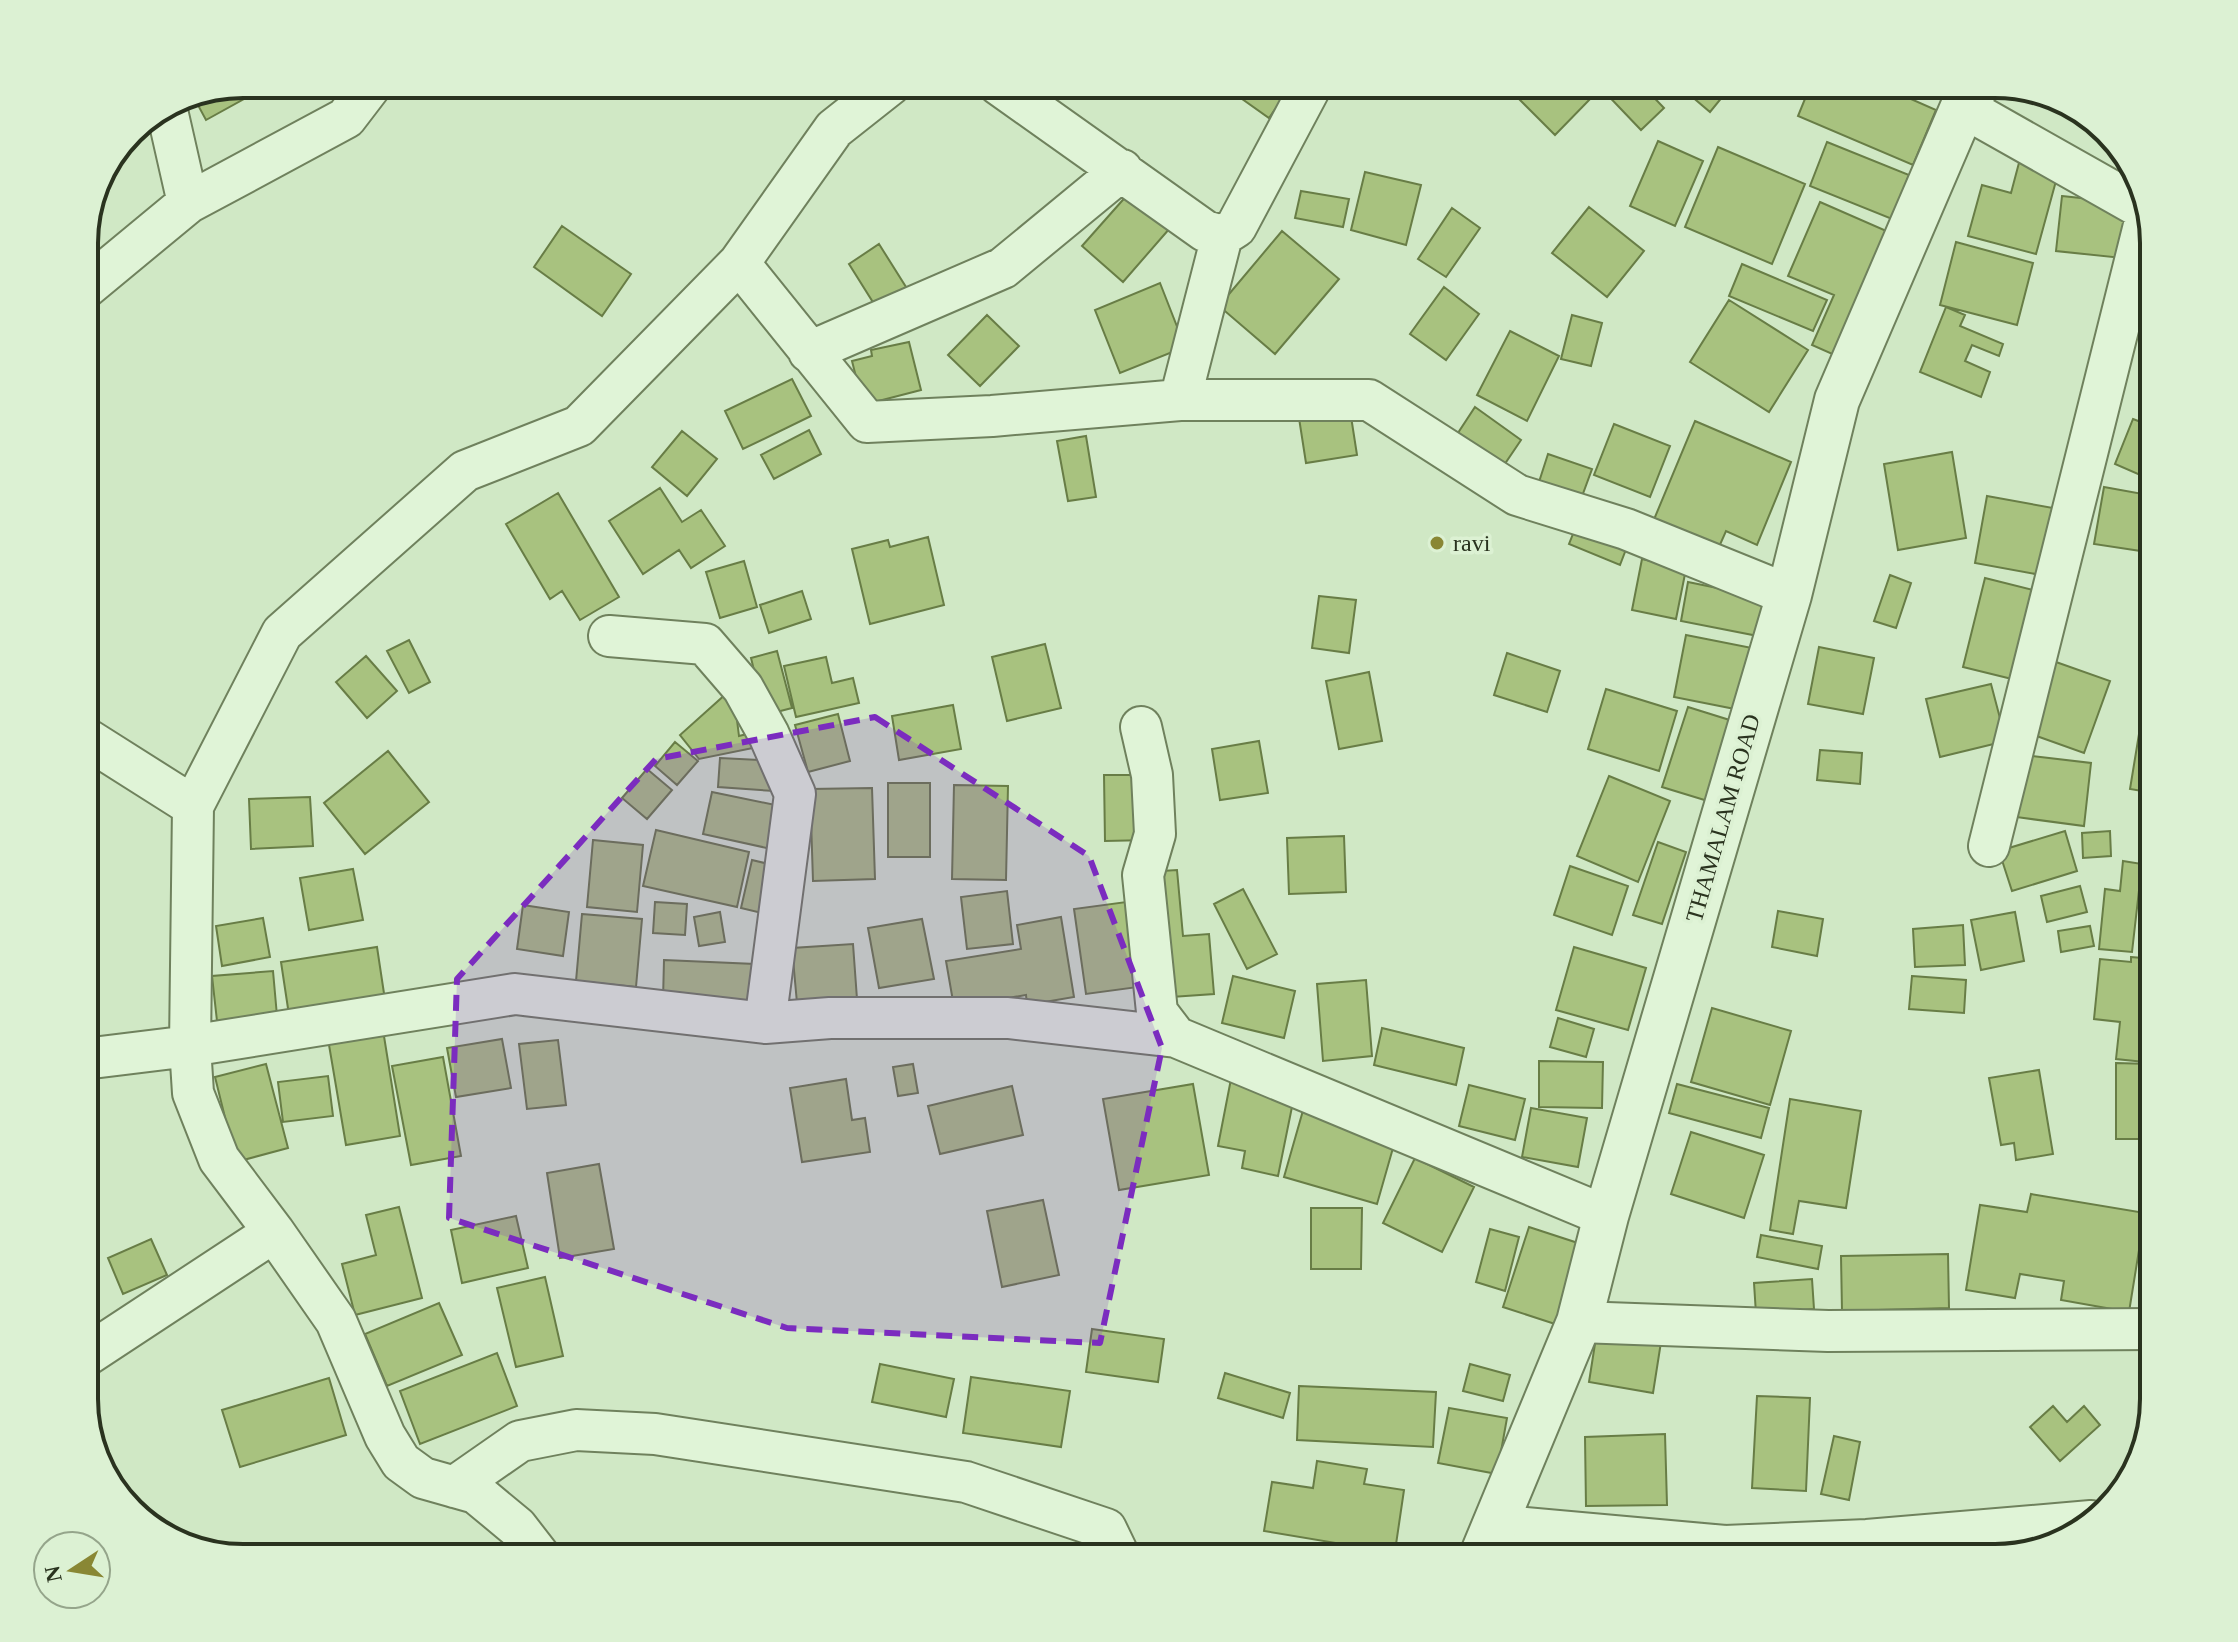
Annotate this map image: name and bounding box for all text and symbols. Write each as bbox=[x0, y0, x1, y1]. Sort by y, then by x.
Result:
place label: ravi bbox=[1453, 530, 1491, 556]
marker: ravi bbox=[1428, 534, 1446, 552]
street label: THAMALAM ROAD bbox=[1681, 711, 1765, 925]
north arrow bbox=[32, 1530, 112, 1610]
text: N bbox=[39, 1564, 67, 1584]

